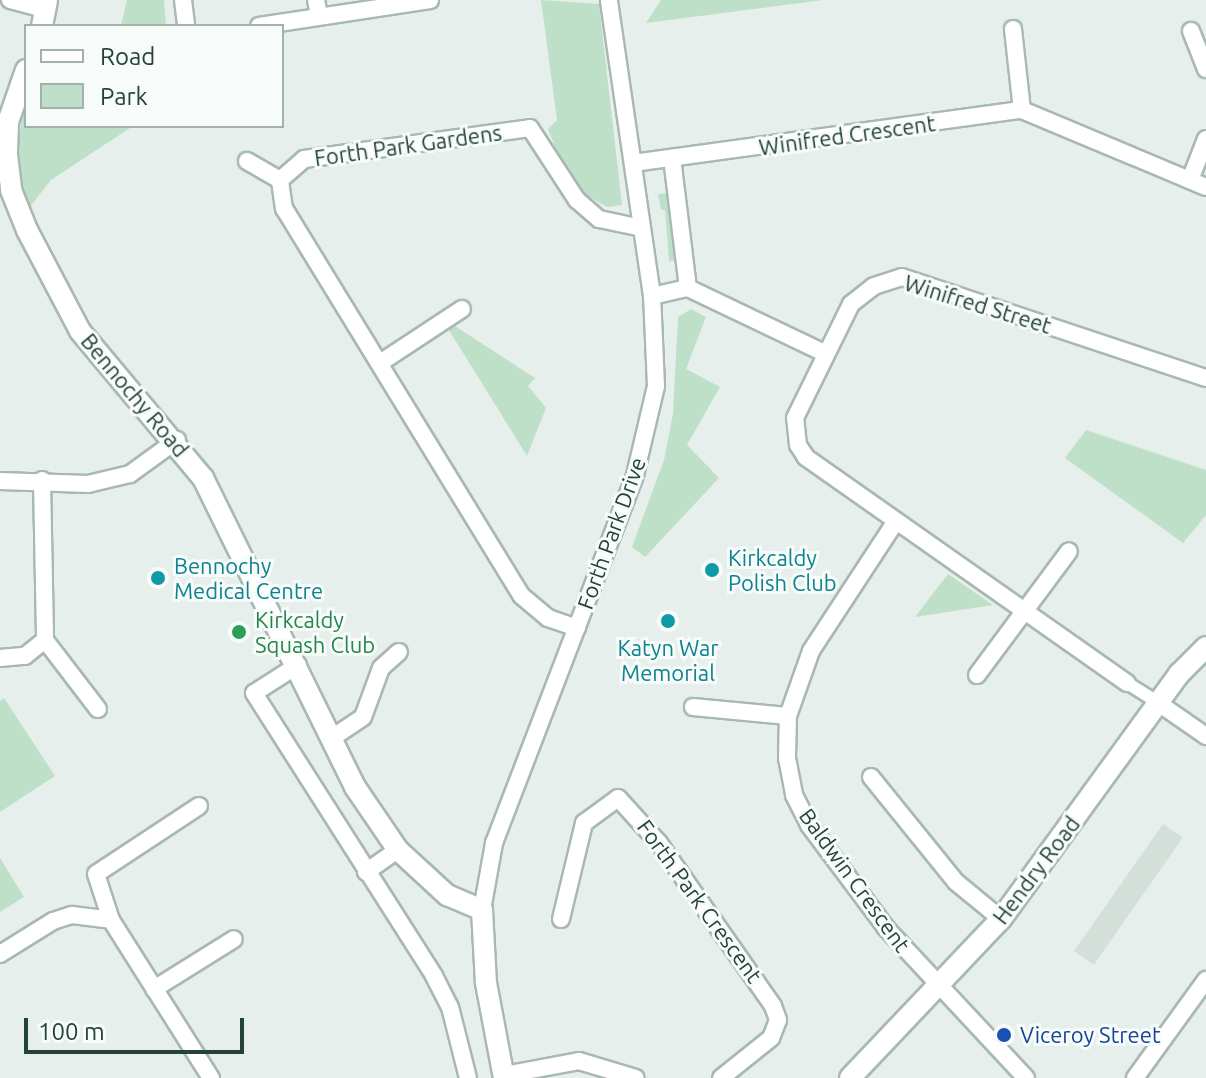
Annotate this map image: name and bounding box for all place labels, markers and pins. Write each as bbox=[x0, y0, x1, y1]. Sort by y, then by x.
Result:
place label: Kirkcaldy Polish Club bbox=[728, 544, 837, 596]
place label: Bennochy Medical Centre bbox=[174, 552, 323, 604]
marker: Kirkcaldy Polish Club bbox=[703, 561, 721, 579]
marker: Bennochy Medical Centre bbox=[149, 569, 167, 587]
place label: Kirkcaldy Squash Club bbox=[255, 606, 375, 658]
marker: Katyn War Memorial bbox=[659, 612, 677, 630]
marker: Kirkcaldy Squash Club bbox=[230, 623, 248, 641]
place label: Katyn War Memorial bbox=[617, 634, 719, 686]
place label: Viceroy Street bbox=[1020, 1022, 1161, 1048]
marker: Viceroy Street bbox=[995, 1026, 1013, 1044]

